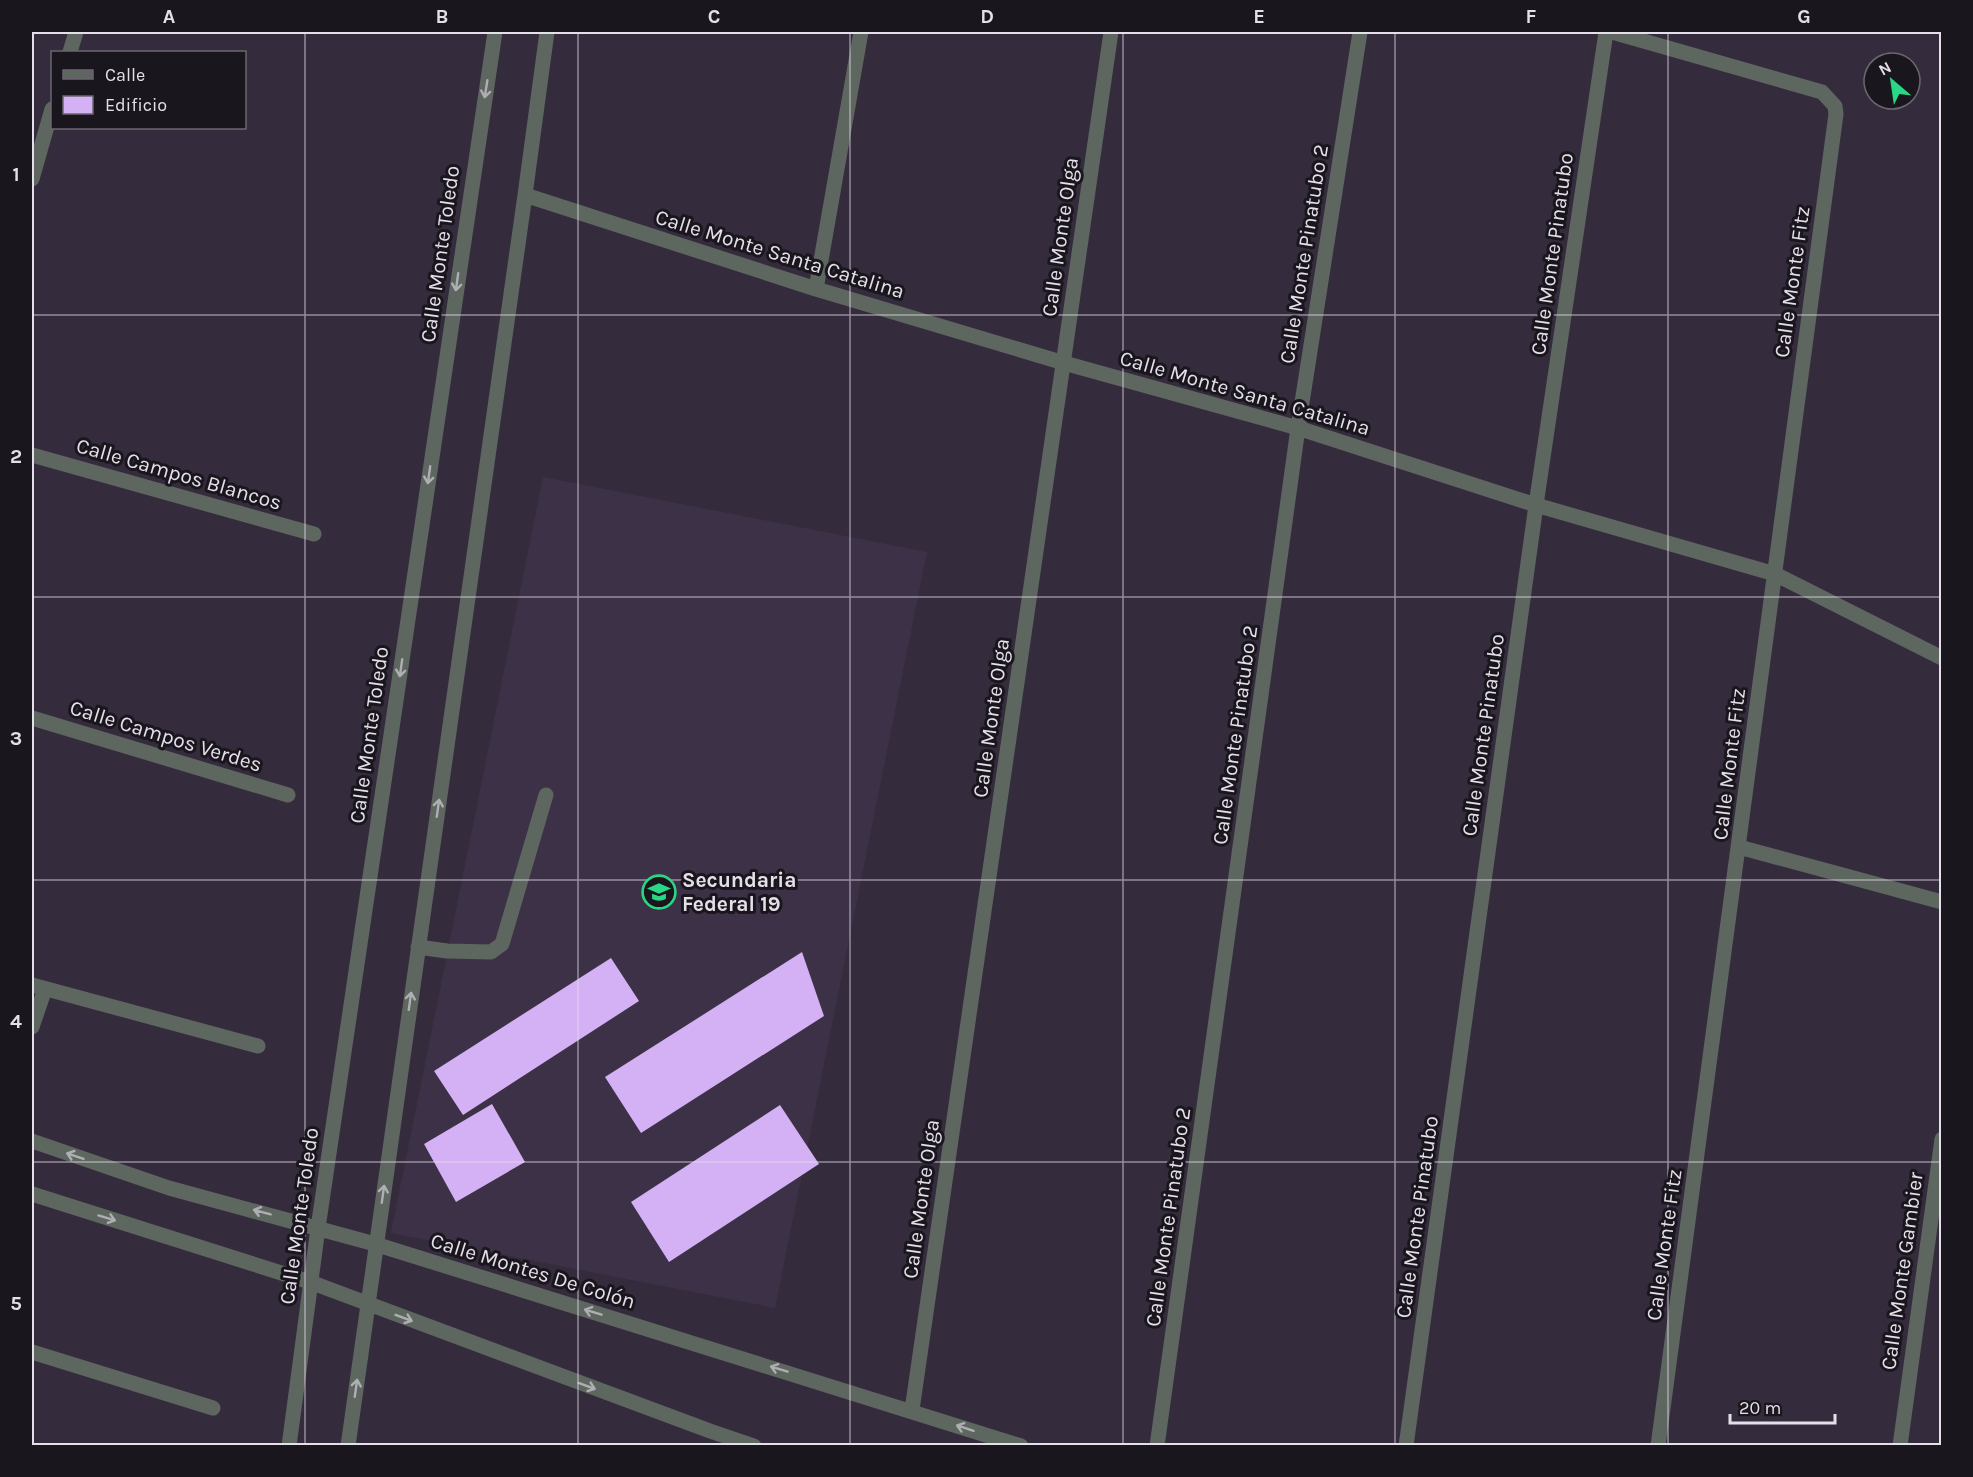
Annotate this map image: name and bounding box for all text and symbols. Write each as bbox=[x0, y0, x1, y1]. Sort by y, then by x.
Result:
text: A bbox=[163, 5, 176, 28]
text: B bbox=[436, 5, 448, 28]
text: C bbox=[708, 5, 720, 28]
text: D bbox=[980, 5, 994, 28]
text: E bbox=[1253, 5, 1265, 28]
text: F bbox=[1526, 5, 1537, 28]
text: G bbox=[1797, 5, 1811, 28]
legend bbox=[51, 51, 246, 129]
north arrow bbox=[1862, 51, 1922, 111]
text: N bbox=[1875, 57, 1895, 79]
text: Calle bbox=[105, 64, 145, 86]
one-way arrow bbox=[480, 79, 491, 99]
text: Edificio bbox=[105, 94, 167, 116]
street label: Calle Monte Pinatubo 2 bbox=[1275, 143, 1333, 365]
street label: Calle Monte Pinatubo bbox=[1526, 151, 1578, 357]
street label: Calle Monte Olga bbox=[1037, 156, 1083, 318]
text: 1 bbox=[12, 163, 20, 186]
street label: Calle Monte Toledo bbox=[416, 164, 464, 344]
street label: Calle Monte Santa Catalina bbox=[653, 205, 907, 303]
street label: Calle Monte Fitz bbox=[1769, 205, 1815, 359]
one-way arrow bbox=[452, 272, 463, 292]
street label: Calle Monte Santa Catalina bbox=[1117, 346, 1373, 440]
street label: Calle Campos Blancos bbox=[74, 433, 284, 515]
text: 2 bbox=[10, 445, 22, 468]
one-way arrow bbox=[423, 465, 434, 484]
street label: Calle Monte Pinatubo 2 bbox=[1208, 624, 1262, 846]
street label: Calle Monte Pinatubo bbox=[1457, 632, 1509, 838]
street label: Calle Monte Olga bbox=[968, 637, 1014, 799]
street label: Calle Monte Toledo bbox=[345, 645, 393, 825]
one-way arrow bbox=[395, 658, 406, 677]
street label: Calle Monte Fitz bbox=[1708, 687, 1750, 841]
street label: Calle Campos Verdes bbox=[67, 695, 265, 777]
text: 3 bbox=[10, 727, 22, 750]
one-way arrow bbox=[432, 799, 443, 819]
place label: Secundaria Federal 19 bbox=[682, 868, 796, 916]
school or university icon: Secundaria Federal 19 bbox=[641, 874, 677, 910]
one-way arrow bbox=[405, 992, 416, 1012]
text: 4 bbox=[10, 1010, 22, 1033]
street label: Calle Monte Pinatubo 2 bbox=[1141, 1106, 1195, 1328]
street label: Calle Monte Pinatubo bbox=[1391, 1114, 1443, 1320]
street label: Calle Monte Olga bbox=[898, 1118, 944, 1280]
street label: Calle Monte Toledo bbox=[275, 1126, 323, 1306]
one-way arrow bbox=[66, 1149, 85, 1160]
street label: Calle Monte Fitz bbox=[1641, 1168, 1687, 1322]
street label: Calle Monte Gambier bbox=[1876, 1170, 1928, 1371]
one-way arrow bbox=[377, 1185, 388, 1205]
one-way arrow bbox=[252, 1206, 271, 1218]
one-way arrow bbox=[97, 1213, 116, 1224]
street label: Calle Montes De Colón bbox=[428, 1228, 638, 1314]
text: 5 bbox=[10, 1292, 22, 1315]
one-way arrow bbox=[584, 1305, 603, 1316]
one-way arrow bbox=[395, 1313, 413, 1324]
one-way arrow bbox=[770, 1363, 789, 1374]
one-way arrow bbox=[350, 1378, 361, 1398]
one-way arrow bbox=[577, 1381, 596, 1392]
scale bar bbox=[1730, 1387, 1835, 1425]
text: 20 m bbox=[1739, 1397, 1781, 1419]
one-way arrow bbox=[956, 1421, 975, 1432]

